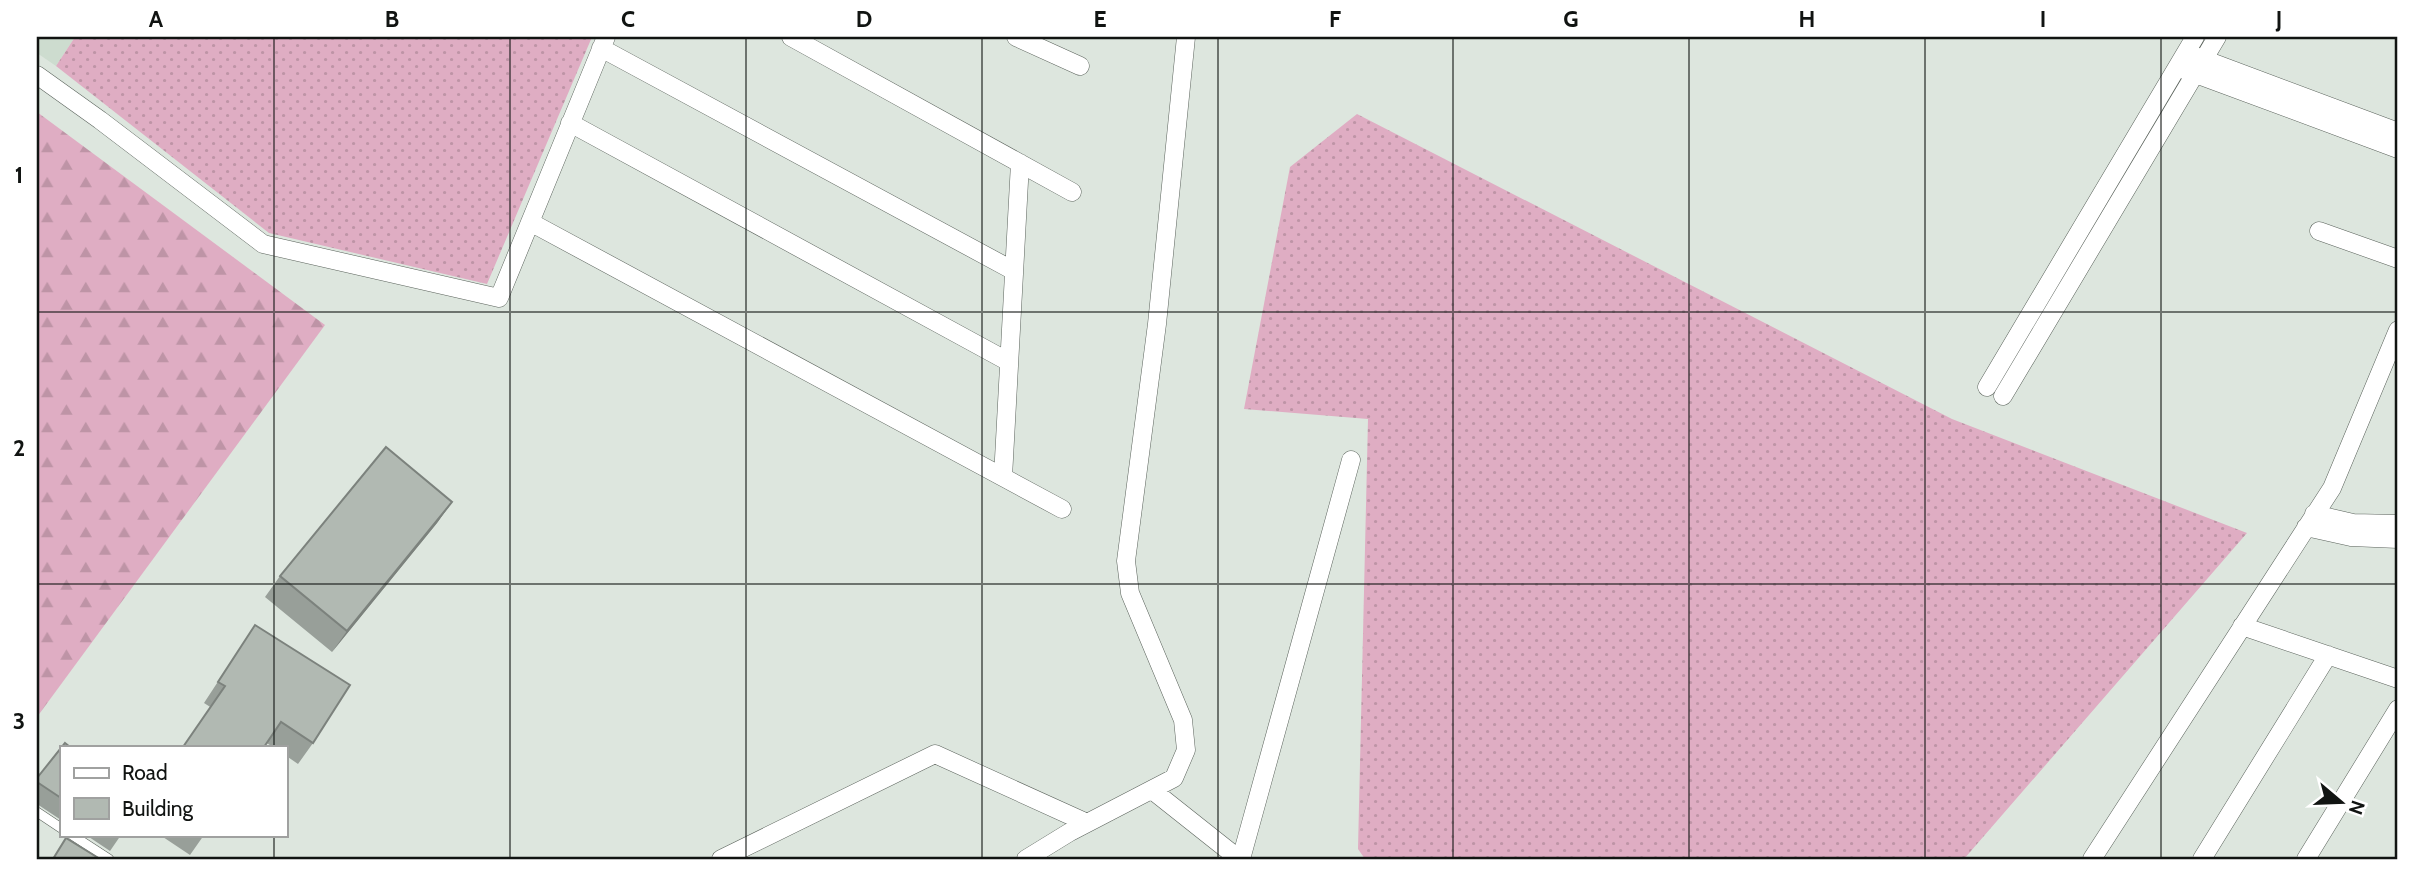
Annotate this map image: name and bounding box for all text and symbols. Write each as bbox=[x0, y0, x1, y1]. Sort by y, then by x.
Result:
text: A bbox=[149, 5, 164, 33]
text: B bbox=[385, 5, 399, 33]
text: C bbox=[621, 5, 635, 33]
text: D bbox=[856, 5, 872, 33]
text: E bbox=[1093, 5, 1107, 33]
text: F bbox=[1329, 5, 1341, 33]
text: G bbox=[1563, 5, 1579, 33]
text: H bbox=[1799, 5, 1815, 33]
text: I bbox=[2040, 5, 2046, 33]
text: J bbox=[2275, 5, 2282, 33]
text: 1 bbox=[15, 161, 23, 189]
text: 2 bbox=[13, 434, 25, 462]
text: 3 bbox=[13, 707, 25, 735]
legend bbox=[60, 746, 287, 836]
text: Road bbox=[122, 760, 168, 785]
north arrow bbox=[2306, 766, 2376, 836]
text: Building bbox=[122, 796, 194, 821]
text: N bbox=[2344, 797, 2370, 817]

